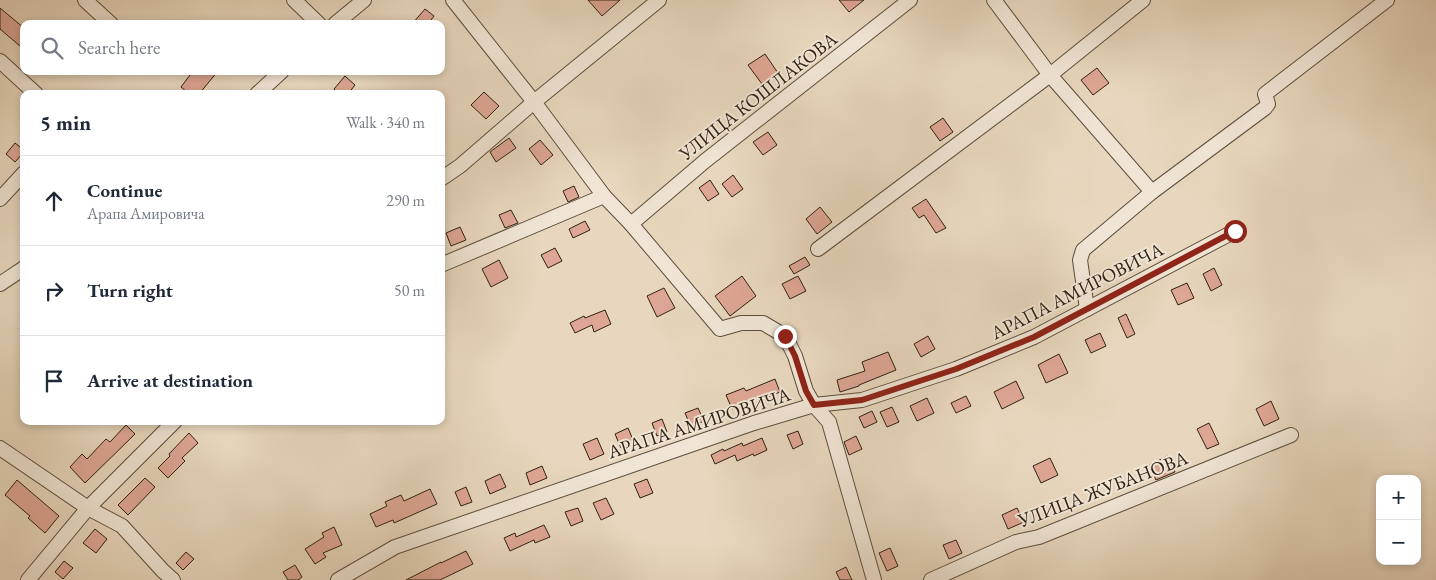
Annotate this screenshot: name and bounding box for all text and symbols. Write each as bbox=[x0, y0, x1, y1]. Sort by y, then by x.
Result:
search box bbox=[20, 20, 445, 75]
street label: УЛИЦА КОШЛАКОВА bbox=[673, 26, 843, 166]
icon: search bbox=[38, 34, 66, 62]
text: Search here bbox=[78, 35, 160, 60]
text: 5 min bbox=[40, 109, 91, 136]
text: Walk · 340 m bbox=[346, 112, 425, 133]
text: Continue bbox=[87, 178, 162, 203]
icon: ahead bbox=[40, 187, 68, 215]
text: 290 m bbox=[386, 190, 425, 211]
text: Арапа Амировича bbox=[87, 203, 205, 224]
route start bbox=[1224, 220, 1247, 243]
street label: АРАПА АМИРОВИЧА bbox=[985, 236, 1168, 346]
icon: right bbox=[40, 277, 68, 305]
text: Turn right bbox=[87, 278, 173, 303]
text: 50 m bbox=[394, 280, 425, 301]
route end bbox=[774, 325, 797, 348]
icon: arrive bbox=[40, 367, 68, 395]
text: Arrive at destination bbox=[87, 368, 253, 393]
street label: АРАПА АМИРОВИЧА bbox=[603, 381, 794, 465]
street label: УЛИЦА ЖУБАНОВА bbox=[1014, 445, 1192, 533]
map controls bbox=[1376, 475, 1421, 565]
button: + bbox=[1376, 475, 1421, 520]
button: − bbox=[1376, 520, 1421, 565]

